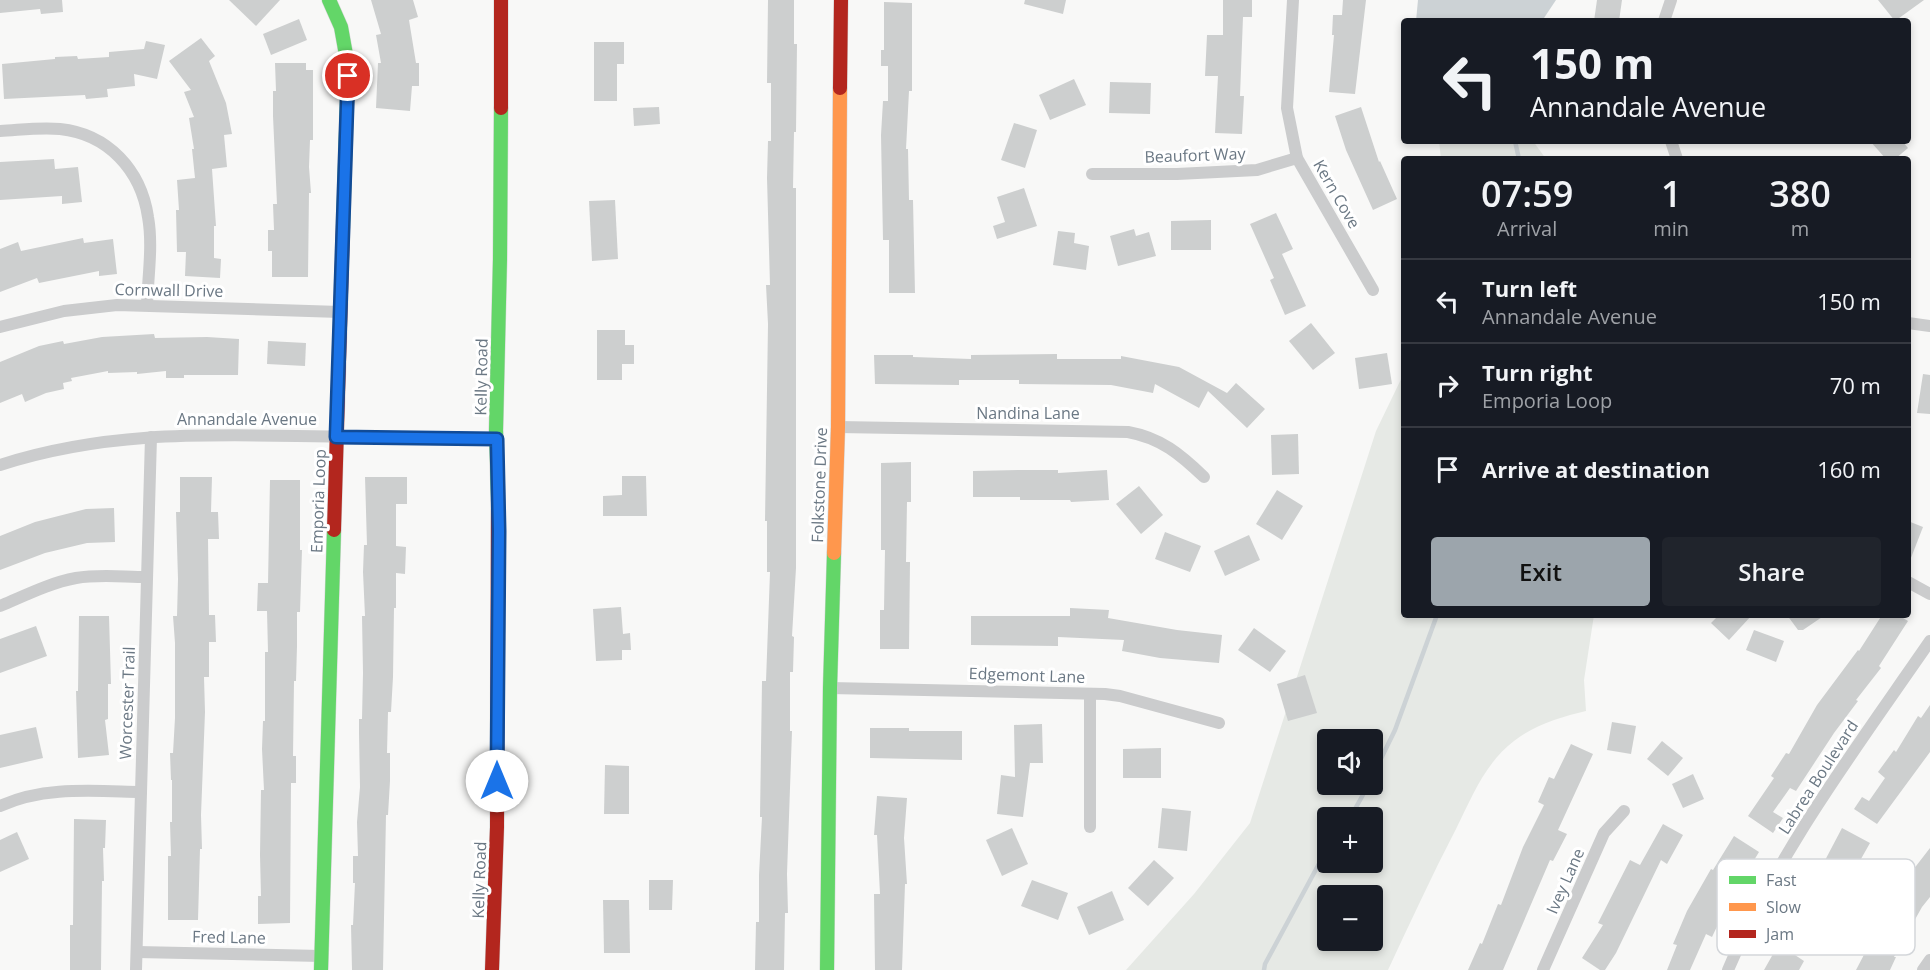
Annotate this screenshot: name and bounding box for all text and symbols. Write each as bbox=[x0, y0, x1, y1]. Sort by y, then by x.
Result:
text: 150 m bbox=[1530, 34, 1654, 91]
icon: left bbox=[1431, 42, 1509, 120]
pin bbox=[322, 50, 373, 101]
icon: arrive bbox=[331, 59, 364, 92]
text: Annandale Avenue bbox=[1530, 88, 1766, 125]
street label: Beaufort Way bbox=[1144, 142, 1247, 168]
street label: Kern Cove bbox=[1308, 156, 1366, 232]
text: 07:59 bbox=[1481, 169, 1573, 218]
text: 1 bbox=[1661, 169, 1682, 218]
text: 380 bbox=[1769, 169, 1831, 218]
text: Arrival bbox=[1497, 215, 1557, 242]
text: min bbox=[1653, 215, 1689, 242]
text: m bbox=[1791, 215, 1809, 242]
text: Turn left bbox=[1482, 273, 1577, 303]
street label: Cornwall Drive bbox=[114, 278, 224, 302]
icon: left bbox=[1431, 285, 1464, 318]
text: 150 m bbox=[1817, 286, 1881, 316]
text: Annandale Avenue bbox=[1482, 303, 1657, 330]
street label: Kelly Road bbox=[469, 338, 493, 416]
text: Turn right bbox=[1482, 357, 1593, 387]
icon: right bbox=[1431, 369, 1464, 402]
text: 70 m bbox=[1830, 370, 1881, 400]
text: Emporia Loop bbox=[1482, 387, 1612, 414]
street label: Nandina Lane bbox=[976, 402, 1080, 424]
street label: Annandale Avenue bbox=[177, 408, 317, 430]
street label: Folkstone Drive bbox=[806, 427, 832, 543]
street label: Emporia Loop bbox=[305, 449, 331, 553]
icon: arrive bbox=[1431, 453, 1464, 486]
text: Arrive at destination bbox=[1482, 454, 1710, 484]
text: 160 m bbox=[1817, 454, 1881, 484]
button: Exit bbox=[1431, 537, 1650, 606]
button: Share bbox=[1662, 537, 1881, 606]
street label: Worcester Trail bbox=[114, 646, 140, 760]
street label: Edgemont Lane bbox=[968, 662, 1086, 688]
street label: Labrea Boulevard bbox=[1773, 716, 1863, 838]
map controls bbox=[1317, 729, 1383, 951]
button: sound bbox=[1317, 729, 1383, 795]
position arrow bbox=[465, 749, 529, 813]
button: + bbox=[1317, 807, 1383, 873]
street label: Kelly Road bbox=[467, 841, 491, 919]
street label: Ivey Lane bbox=[1541, 845, 1589, 917]
legend bbox=[1717, 859, 1915, 955]
text: Fast bbox=[1766, 869, 1797, 891]
button: − bbox=[1317, 885, 1383, 951]
text: Slow bbox=[1766, 896, 1801, 918]
text: Jam bbox=[1764, 923, 1794, 945]
street label: Fred Lane bbox=[192, 925, 266, 949]

